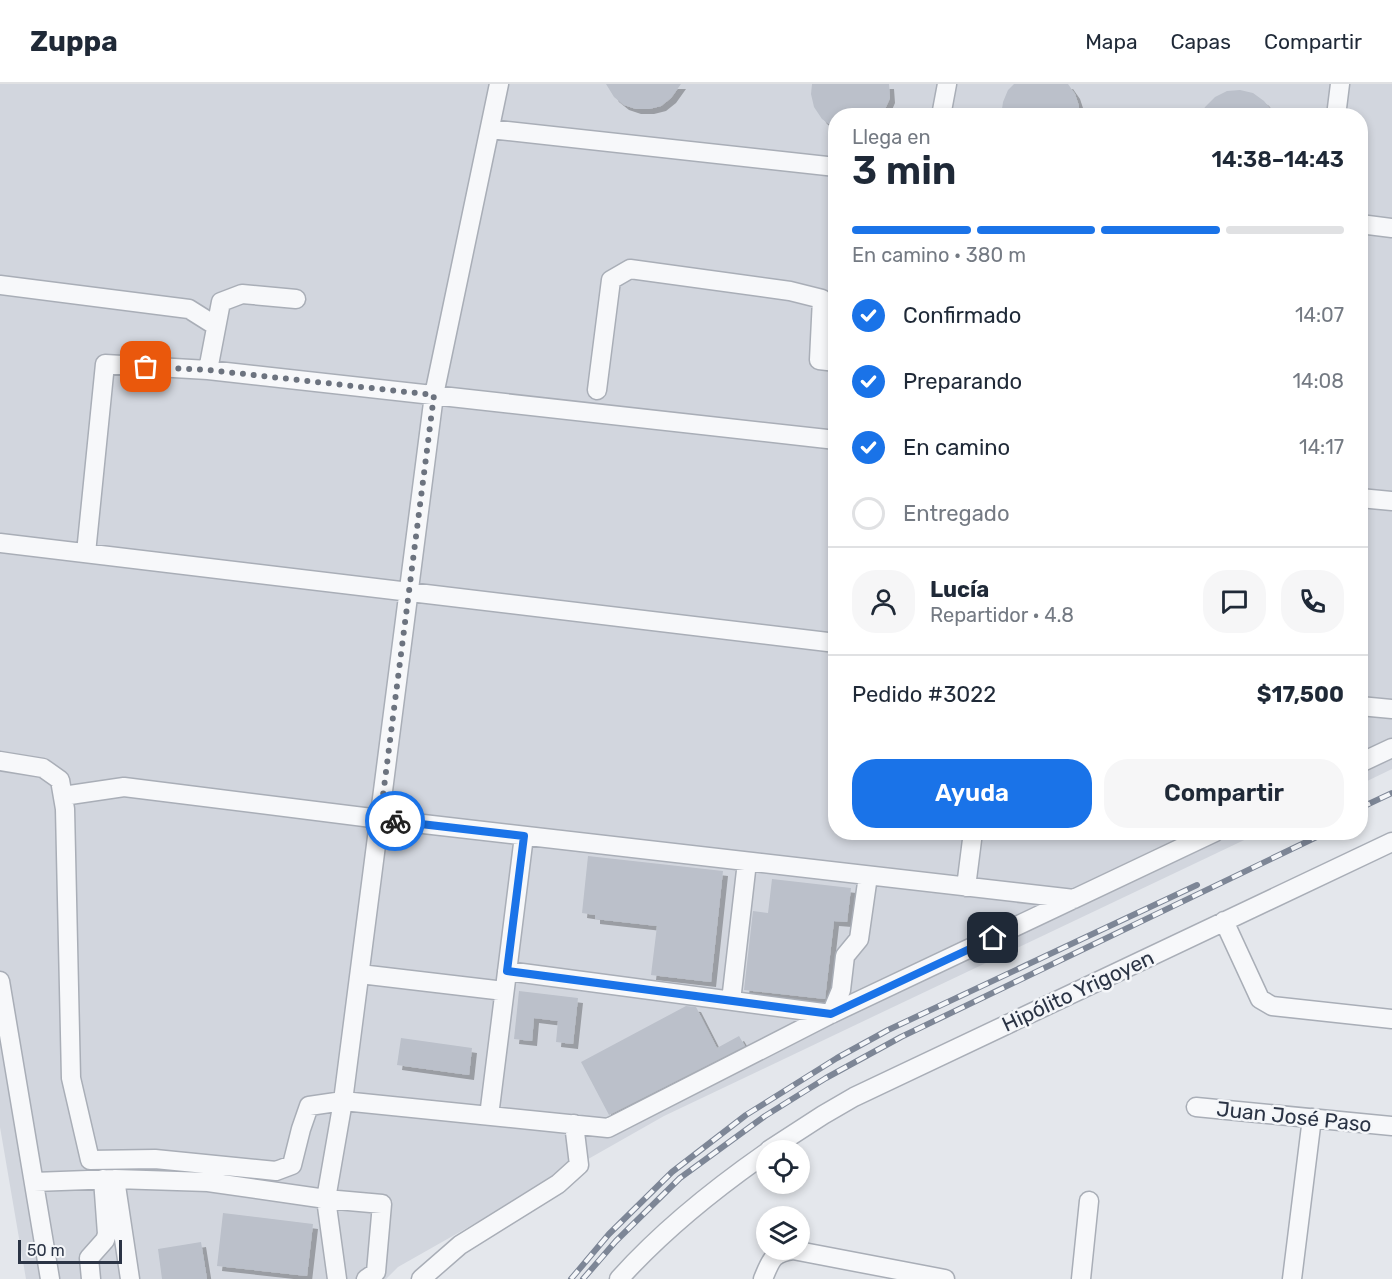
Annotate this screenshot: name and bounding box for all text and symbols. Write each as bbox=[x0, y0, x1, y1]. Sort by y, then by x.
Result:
text: Zuppa bbox=[30, 25, 118, 58]
text: Mapa bbox=[1085, 29, 1138, 54]
text: Capas bbox=[1171, 29, 1231, 54]
text: Compartir bbox=[1264, 29, 1362, 54]
text: Llega en bbox=[852, 125, 931, 149]
text: 14:38–14:43 bbox=[1212, 146, 1344, 173]
text: 3 min bbox=[852, 148, 957, 194]
text: En camino · 380 m bbox=[852, 243, 1026, 267]
icon: check bbox=[852, 299, 885, 332]
text: Confirmado bbox=[903, 302, 1021, 329]
text: 14:07 bbox=[1295, 303, 1344, 327]
pin bbox=[120, 341, 171, 392]
icon: bag bbox=[129, 350, 162, 383]
icon: check bbox=[852, 365, 885, 398]
text: Preparando bbox=[903, 368, 1022, 395]
text: 14:08 bbox=[1292, 369, 1344, 393]
icon: check bbox=[852, 431, 885, 464]
text: En camino bbox=[903, 434, 1010, 461]
text: 14:17 bbox=[1299, 435, 1344, 459]
text: Entregado bbox=[903, 500, 1010, 527]
button: person bbox=[852, 570, 915, 633]
button: chat bbox=[1203, 570, 1266, 633]
button: phone bbox=[1281, 570, 1344, 633]
text: Lucía bbox=[930, 576, 989, 603]
text: Repartidor · 4.8 bbox=[930, 603, 1074, 627]
text: Pedido #3022 bbox=[852, 681, 996, 708]
text: $17,500 bbox=[1257, 681, 1344, 708]
button: Ayuda bbox=[852, 759, 1092, 828]
button: Compartir bbox=[1104, 759, 1344, 828]
courier bbox=[365, 791, 425, 851]
icon: bike bbox=[379, 805, 412, 838]
pin bbox=[967, 912, 1018, 963]
icon: home bbox=[976, 921, 1009, 954]
street label: Hipólito Yrigoyen bbox=[998, 944, 1158, 1037]
street label: Juan José Paso bbox=[1215, 1096, 1373, 1137]
map controls bbox=[756, 1140, 810, 1260]
button: locate bbox=[756, 1140, 810, 1194]
button: layers bbox=[756, 1206, 810, 1260]
scale bar bbox=[18, 1237, 122, 1264]
text: 50 m bbox=[27, 1241, 65, 1260]

